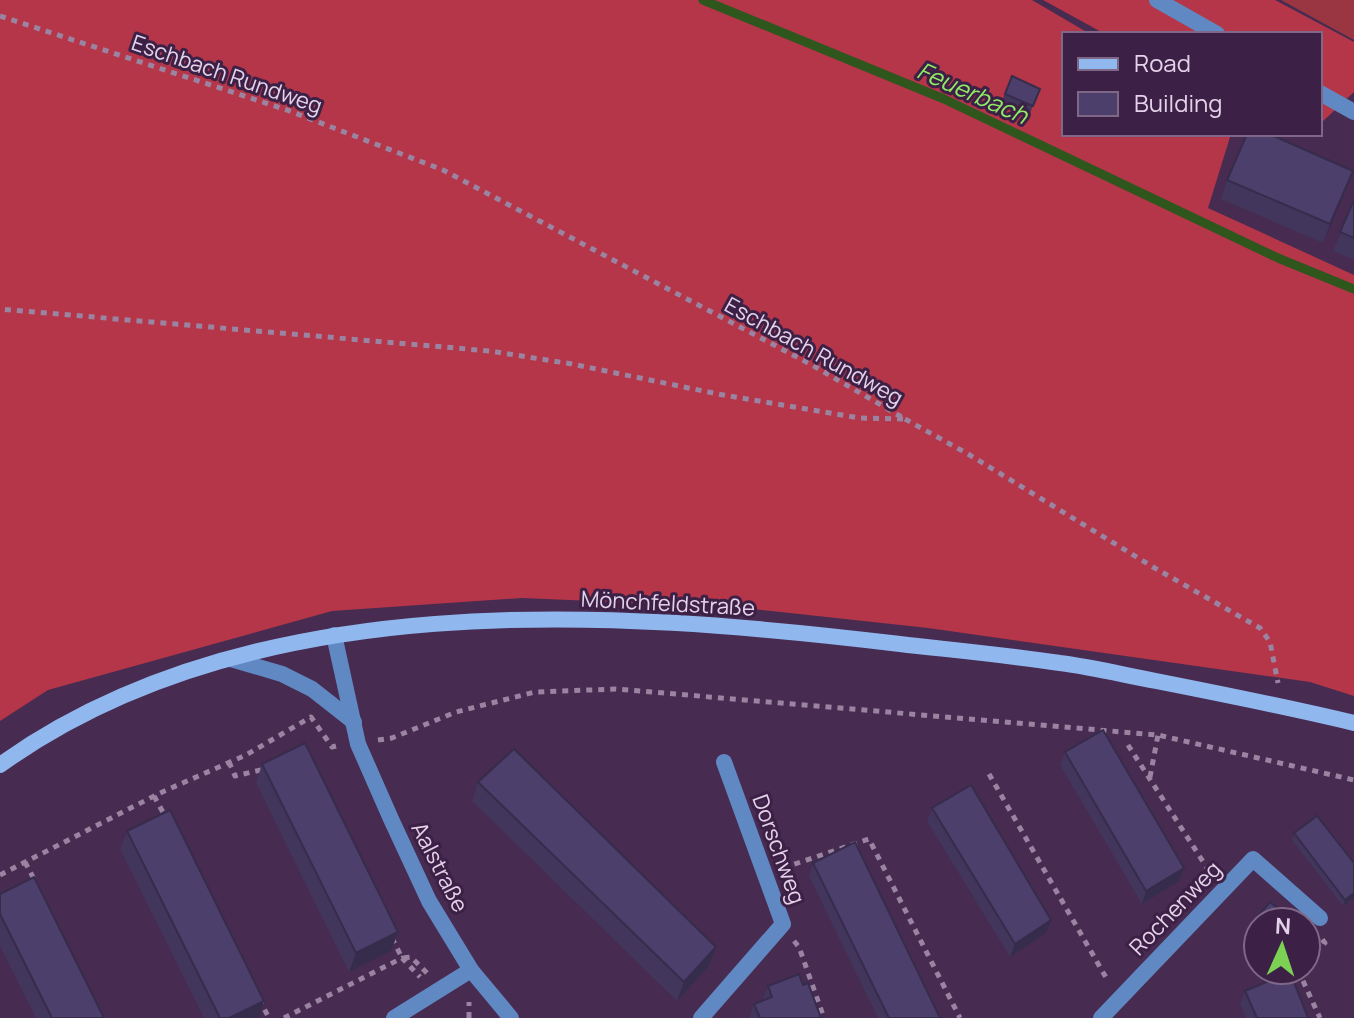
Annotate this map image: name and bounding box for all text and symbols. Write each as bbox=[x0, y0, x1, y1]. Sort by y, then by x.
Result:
street label: Eschbach Rundweg bbox=[128, 27, 326, 121]
legend bbox=[1062, 32, 1322, 136]
text: Road bbox=[1134, 46, 1191, 79]
water label: Feuerbach bbox=[912, 53, 1034, 131]
text: Building bbox=[1134, 86, 1222, 119]
street label: Eschbach Rundweg bbox=[719, 290, 909, 412]
street label: Mönchfeldstraße bbox=[580, 583, 756, 623]
street label: Dorschweg bbox=[745, 790, 813, 908]
street label: Aalstraße bbox=[405, 817, 476, 917]
street label: Rochenweg bbox=[1123, 854, 1227, 962]
north arrow bbox=[1242, 906, 1322, 986]
text: N bbox=[1274, 911, 1292, 941]

